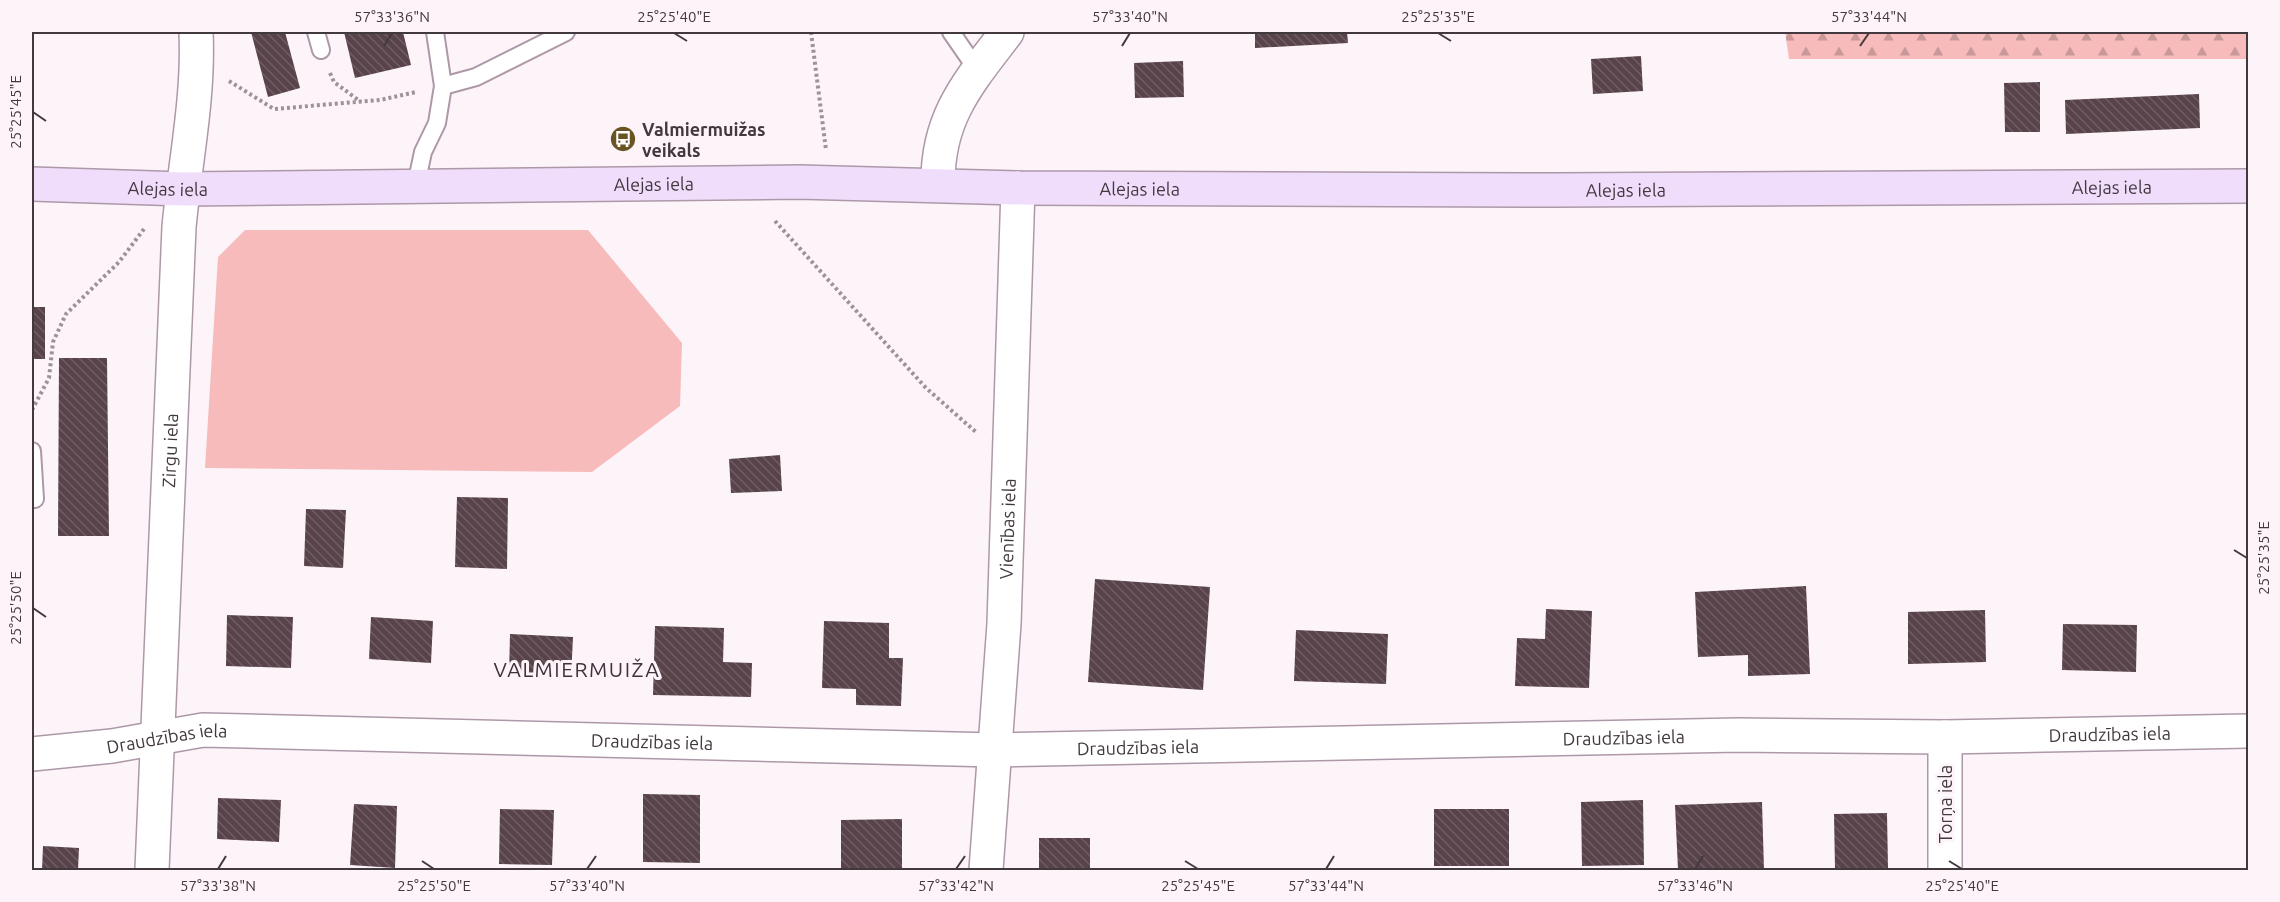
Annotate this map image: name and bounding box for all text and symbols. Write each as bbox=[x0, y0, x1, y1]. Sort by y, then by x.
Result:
text: 57°33'36"N bbox=[354, 8, 430, 25]
text: 25°25'40"E bbox=[637, 8, 711, 25]
text: 57°33'40"N bbox=[1092, 8, 1168, 25]
text: 25°25'35"E bbox=[1401, 8, 1475, 25]
text: 57°33'44"N bbox=[1831, 8, 1907, 25]
text: 25°25'45"E bbox=[7, 75, 24, 149]
place label: Valmiermuižas veikals bbox=[642, 119, 765, 160]
bus stop icon: Valmiermuižas veikals bbox=[608, 124, 638, 154]
street label: Alejas iela bbox=[614, 173, 694, 194]
street label: Alejas iela bbox=[127, 177, 208, 199]
street label: Alejas iela bbox=[2072, 177, 2152, 197]
street label: Alejas iela bbox=[1100, 178, 1180, 199]
street label: Alejas iela bbox=[1586, 179, 1666, 200]
street label: Zirgu iela bbox=[158, 413, 181, 488]
street label: Vienības iela bbox=[995, 478, 1019, 580]
text: 25°25'35"E bbox=[2255, 521, 2272, 595]
text: 25°25'50"E bbox=[7, 571, 24, 645]
district label: VALMIERMUIŽA bbox=[494, 657, 660, 681]
street label: Draudzības iela bbox=[105, 720, 228, 757]
street label: Draudzības iela bbox=[2048, 723, 2171, 745]
street label: Draudzības iela bbox=[1562, 726, 1685, 749]
street label: Draudzības iela bbox=[591, 730, 713, 753]
street label: Draudzības iela bbox=[1077, 736, 1199, 758]
street label: Torņa iela bbox=[1935, 765, 1955, 843]
text: 57°33'38"N bbox=[180, 877, 256, 894]
text: 25°25'50"E bbox=[397, 877, 471, 894]
text: 57°33'40"N bbox=[549, 877, 625, 894]
text: 57°33'42"N bbox=[918, 877, 994, 894]
text: 25°25'45"E bbox=[1161, 877, 1235, 894]
text: 57°33'44"N bbox=[1288, 877, 1364, 894]
text: 57°33'46"N bbox=[1657, 877, 1733, 894]
text: 25°25'40"E bbox=[1925, 877, 1999, 894]

